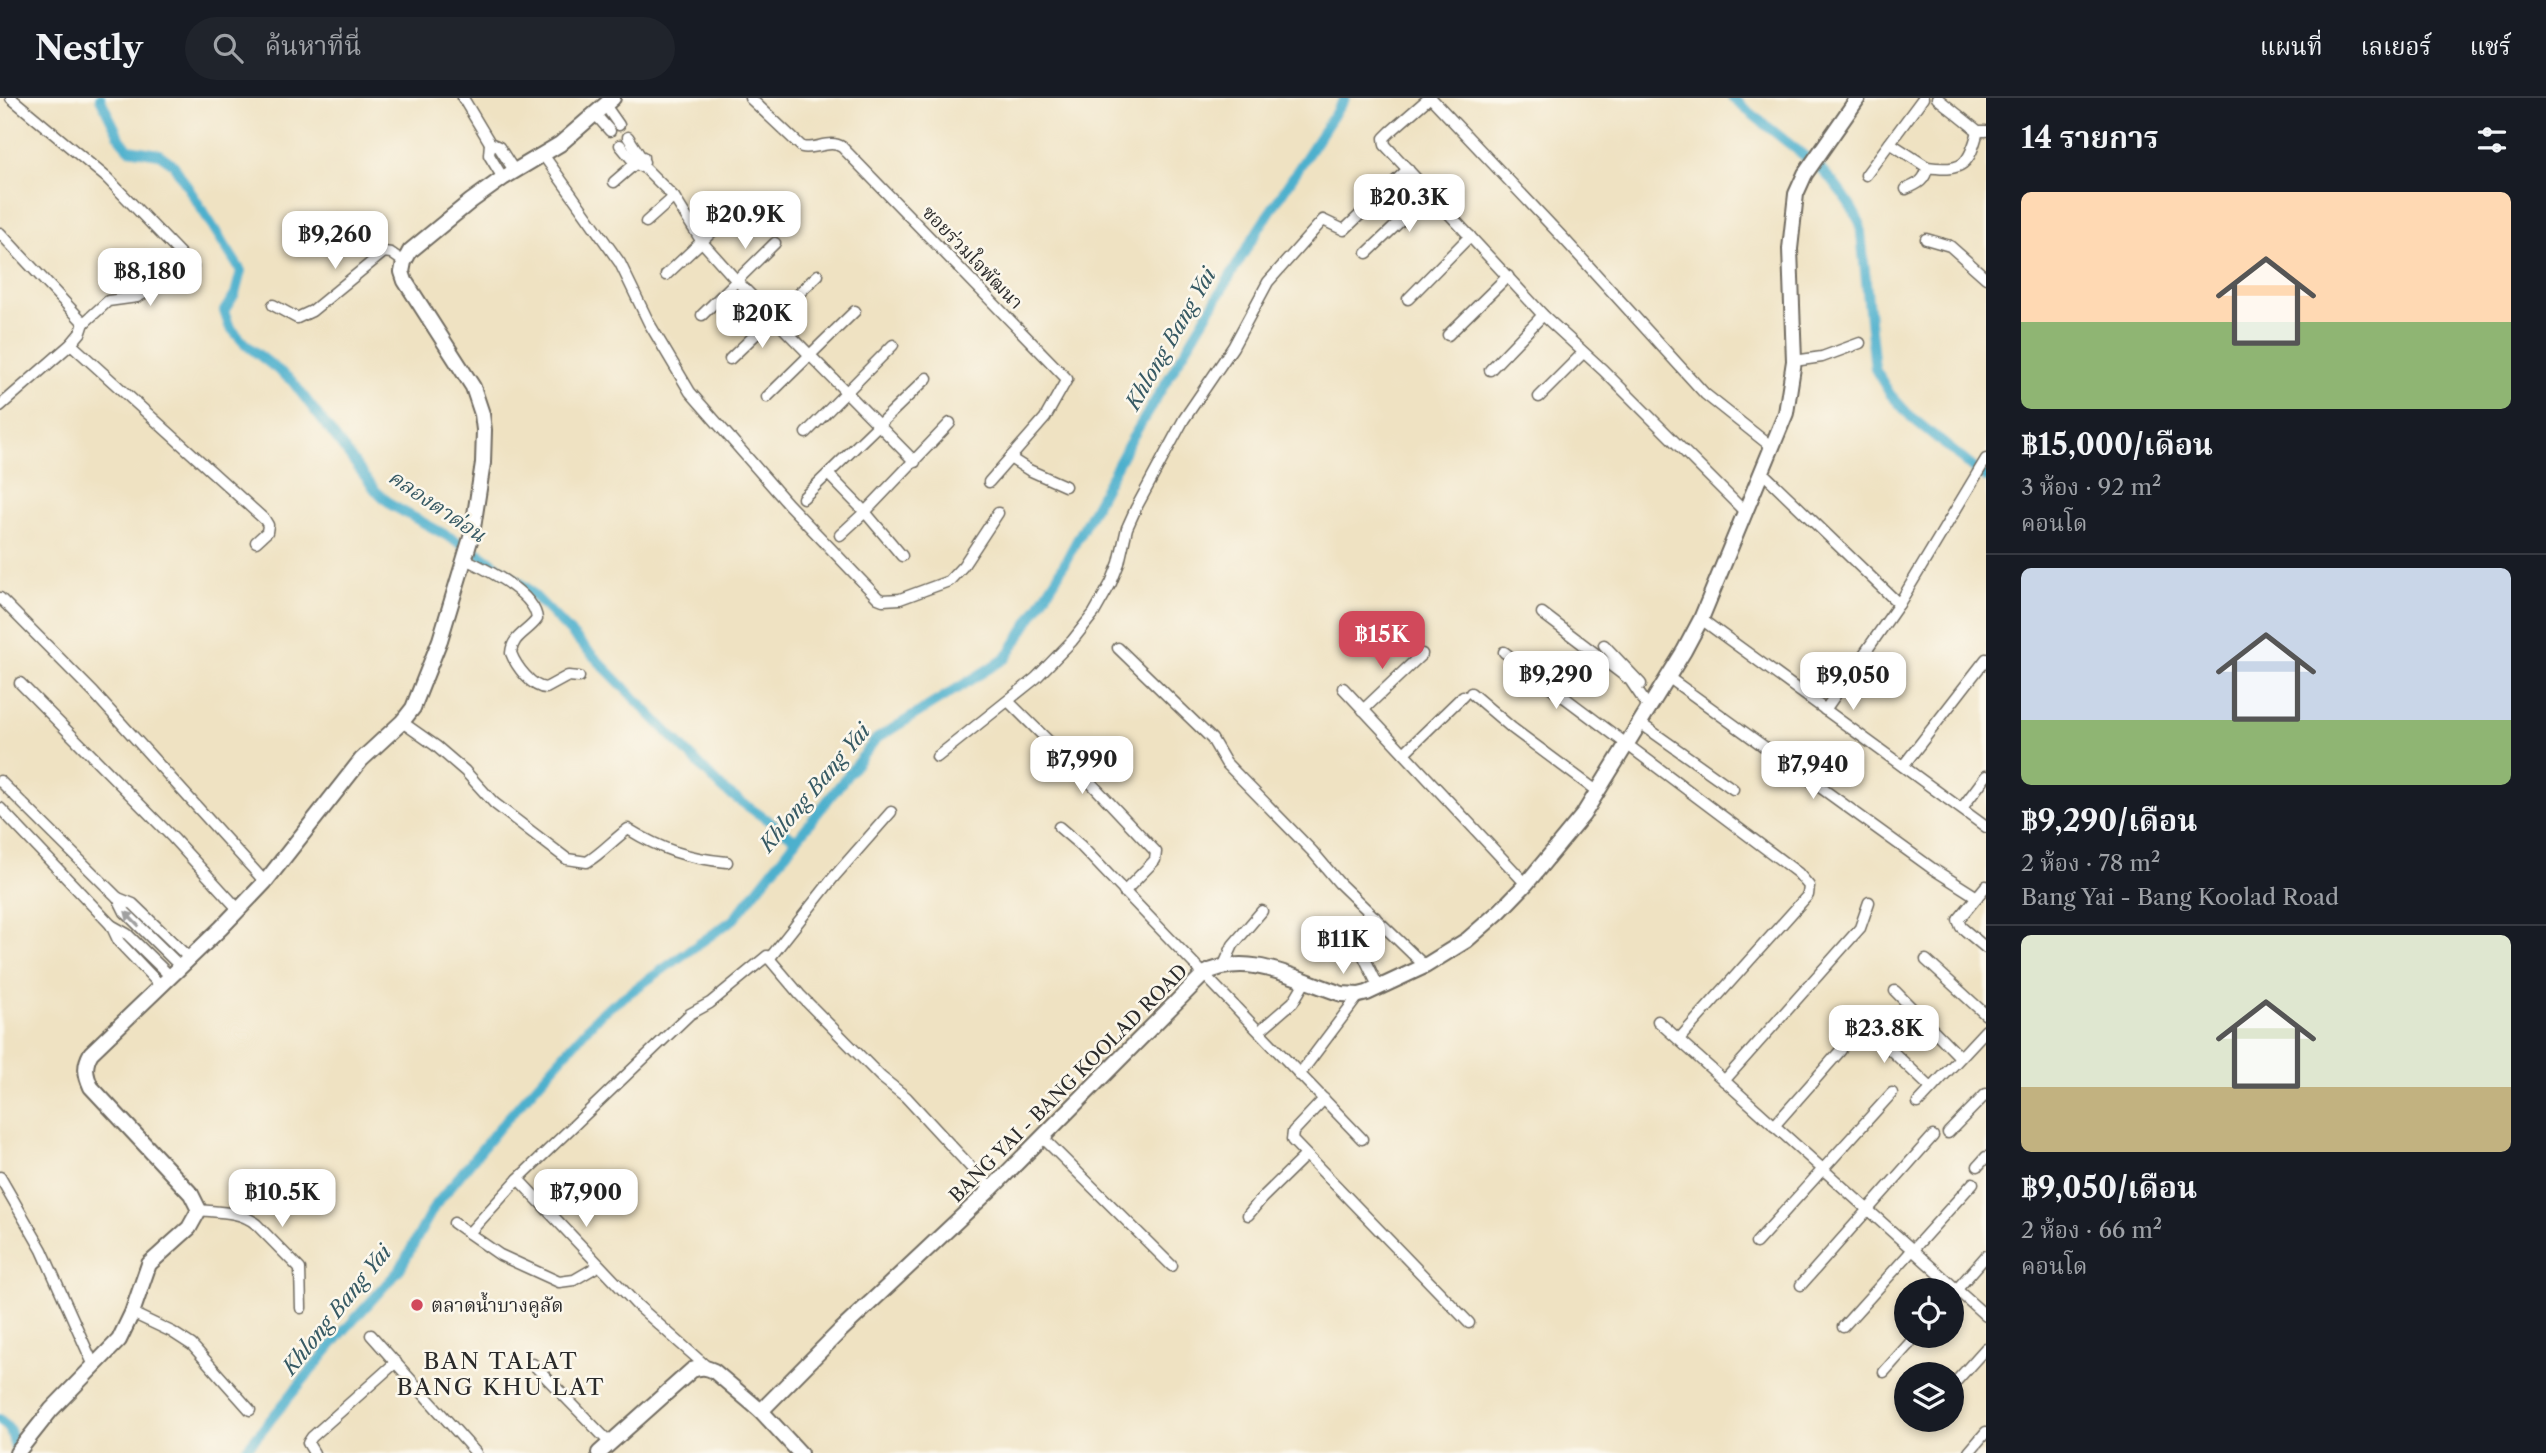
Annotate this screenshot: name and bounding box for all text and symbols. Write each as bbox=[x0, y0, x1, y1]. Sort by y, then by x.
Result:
search box bbox=[185, 17, 675, 80]
text: Nestly bbox=[35, 28, 143, 69]
icon: search bbox=[209, 29, 247, 67]
text: ค้นหาที่นี่ bbox=[265, 30, 361, 62]
text: แผนที่ bbox=[2260, 32, 2323, 61]
text: เลเยอร์ bbox=[2361, 32, 2432, 61]
text: แชร์ bbox=[2470, 32, 2511, 61]
text: 14 รายการ bbox=[2021, 119, 2159, 156]
icon: filters bbox=[2473, 121, 2511, 159]
pin: ฿20.3K bbox=[1352, 174, 1466, 234]
text: ฿20.3K bbox=[1370, 183, 1448, 211]
pin: ฿20.9K bbox=[688, 192, 802, 251]
street label: ซอยร่วมใจพัฒนา bbox=[917, 199, 1029, 314]
text: ฿20.9K bbox=[706, 200, 784, 228]
pin: ฿9,260 bbox=[278, 212, 392, 271]
text: ฿9,260 bbox=[298, 220, 372, 248]
icon: home bbox=[2203, 238, 2329, 364]
pin: ฿8,180 bbox=[93, 248, 207, 308]
text: ฿8,180 bbox=[114, 257, 186, 285]
water label: Khlong Bang Yai bbox=[1119, 262, 1222, 416]
pin: ฿20K bbox=[721, 290, 803, 350]
text: ฿20K bbox=[732, 299, 792, 327]
text: ฿15,000/เดือน bbox=[2021, 426, 2213, 463]
water label: คลองตาด่อน bbox=[384, 464, 491, 547]
text: 3 ห้อง · 92 m² bbox=[2021, 473, 2161, 501]
text: คอนโด bbox=[2021, 509, 2088, 537]
pin: ฿15K bbox=[1341, 612, 1423, 671]
icon: home bbox=[2203, 614, 2329, 740]
text: ฿15K bbox=[1355, 620, 1409, 648]
pin: ฿9,290 bbox=[1499, 652, 1613, 711]
pin: ฿9,050 bbox=[1796, 652, 1910, 712]
text: ฿9,290 bbox=[1519, 660, 1593, 688]
text: ฿9,050 bbox=[1816, 661, 1890, 689]
water label: Khlong Bang Yai bbox=[753, 718, 876, 858]
pin: ฿7,990 bbox=[1025, 736, 1139, 796]
pin: ฿7,940 bbox=[1756, 742, 1870, 801]
text: ฿7,990 bbox=[1046, 745, 1118, 773]
text: ฿7,940 bbox=[1777, 750, 1849, 778]
text: ฿9,290/เดือน bbox=[2021, 802, 2197, 839]
text: 2 ห้อง · 78 m² bbox=[2021, 849, 2160, 877]
text: Bang Yai - Bang Koolad Road bbox=[2021, 883, 2339, 911]
one-way arrow bbox=[125, 911, 141, 928]
pin: ฿11K bbox=[1302, 916, 1384, 976]
text: ฿11K bbox=[1317, 925, 1369, 953]
street label: BANG YAI - BANG KOOLAD ROAD bbox=[944, 959, 1192, 1207]
icon: home bbox=[2203, 981, 2329, 1107]
pin: ฿23.8K bbox=[1827, 1006, 1941, 1065]
text: ฿23.8K bbox=[1845, 1014, 1923, 1042]
text: ฿9,050/เดือน bbox=[2021, 1169, 2197, 1206]
pin: ฿10.5K bbox=[225, 1170, 339, 1229]
pin: ฿7,900 bbox=[529, 1170, 643, 1229]
text: ฿10.5K bbox=[245, 1178, 319, 1206]
text: ฿7,900 bbox=[550, 1178, 622, 1206]
text: 2 ห้อง · 66 m² bbox=[2021, 1216, 2162, 1244]
water label: Khlong Bang Yai bbox=[276, 1239, 397, 1381]
text: คอนโด bbox=[2021, 1252, 2088, 1280]
map controls bbox=[1894, 1278, 1964, 1432]
button: locate bbox=[1894, 1278, 1964, 1348]
place label: ตลาดน้ำบางคูลัด bbox=[431, 1291, 563, 1318]
marker: ตลาดน้ำบางคูลัด bbox=[409, 1297, 425, 1313]
district label: BAN TALAT BANG KHU LAT bbox=[396, 1347, 606, 1401]
button: layers bbox=[1894, 1362, 1964, 1432]

